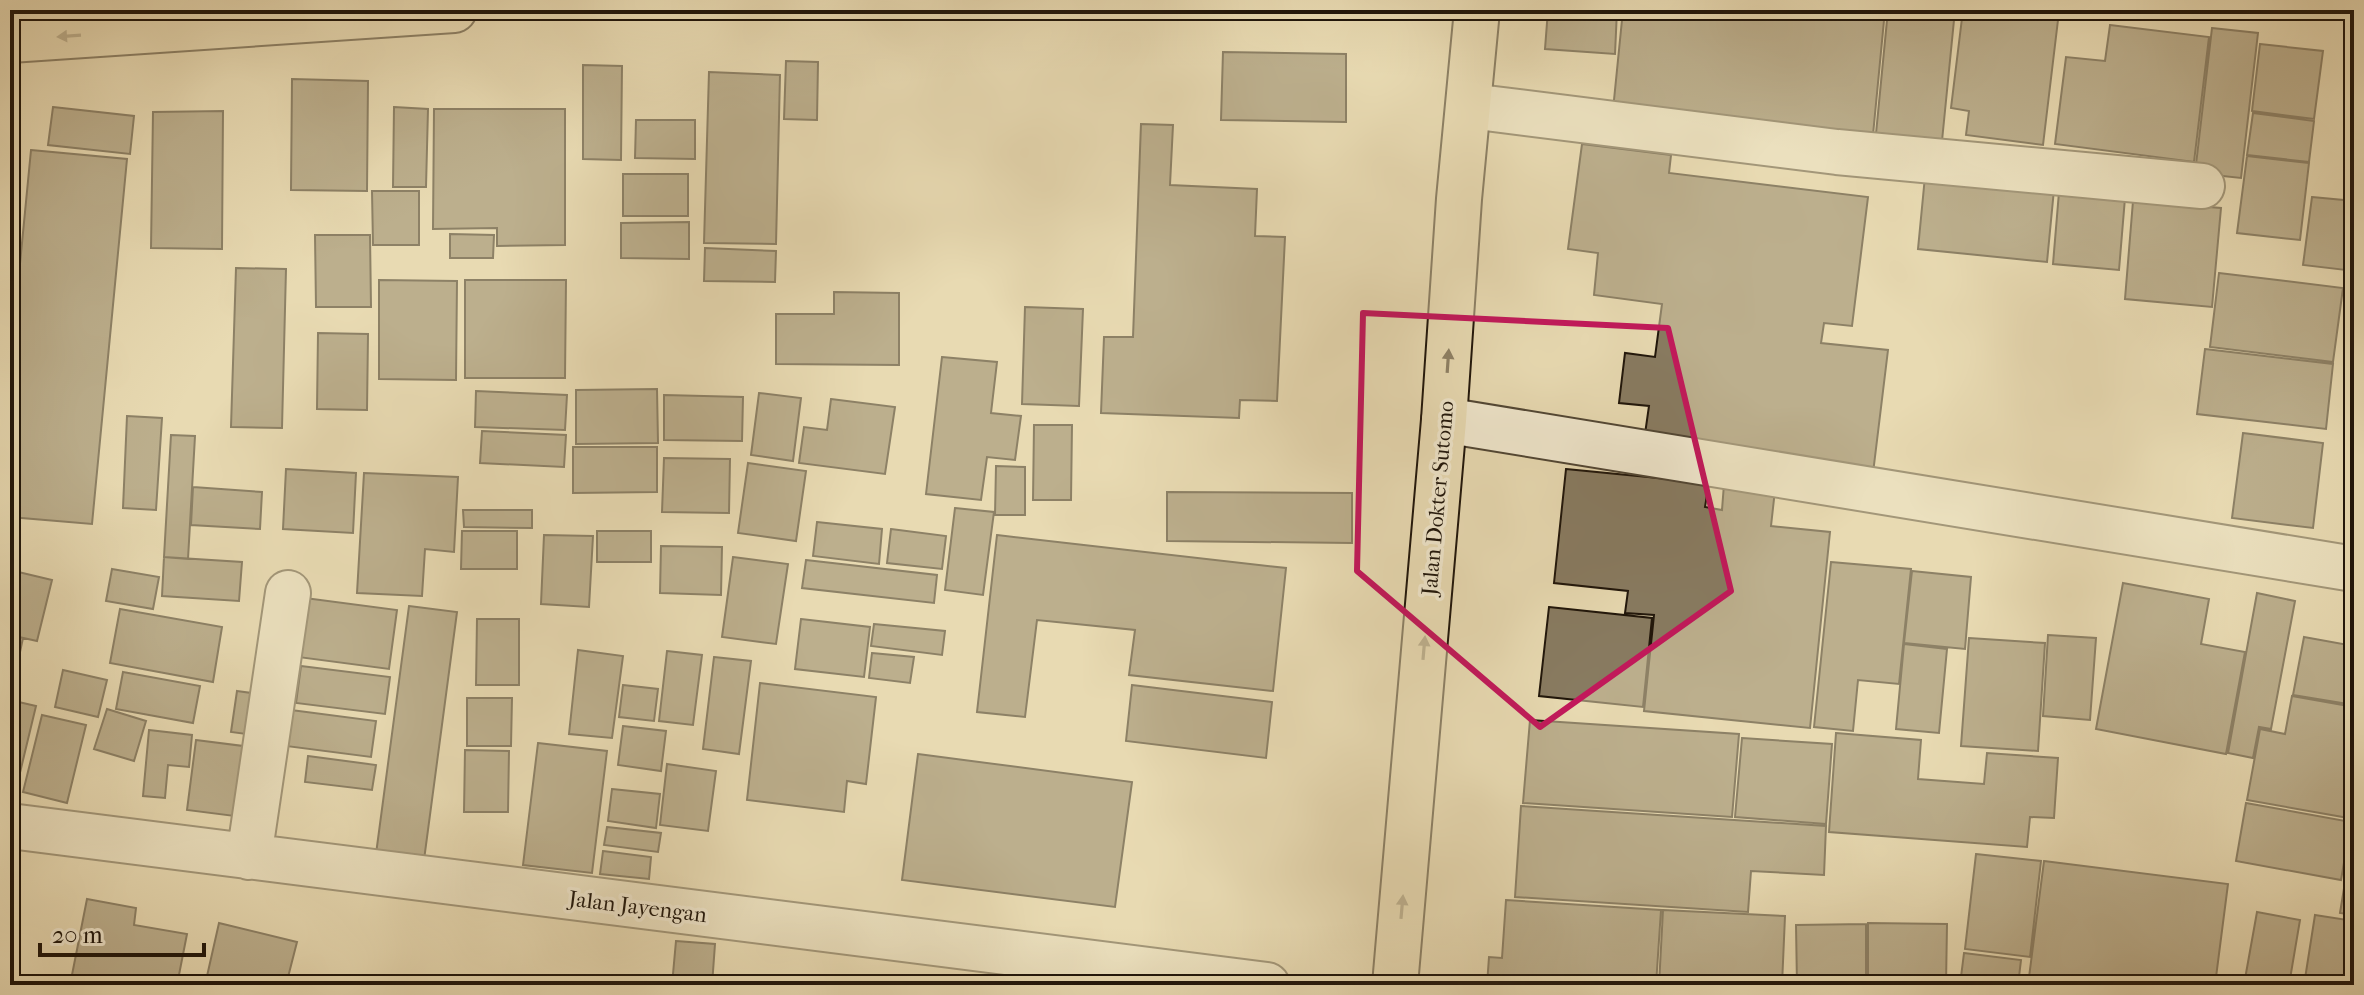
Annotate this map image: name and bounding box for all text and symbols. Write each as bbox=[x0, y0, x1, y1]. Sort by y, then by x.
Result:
one-way arrow bbox=[56, 30, 81, 43]
one-way arrow bbox=[1442, 348, 1455, 373]
street label: Jalan Dokter Sutomo bbox=[1416, 400, 1459, 599]
one-way arrow bbox=[1418, 635, 1431, 660]
street label: Jalan Jayengan bbox=[565, 885, 709, 928]
one-way arrow bbox=[1395, 894, 1408, 919]
scale bar bbox=[40, 907, 204, 957]
text: 20 m bbox=[52, 921, 103, 949]

